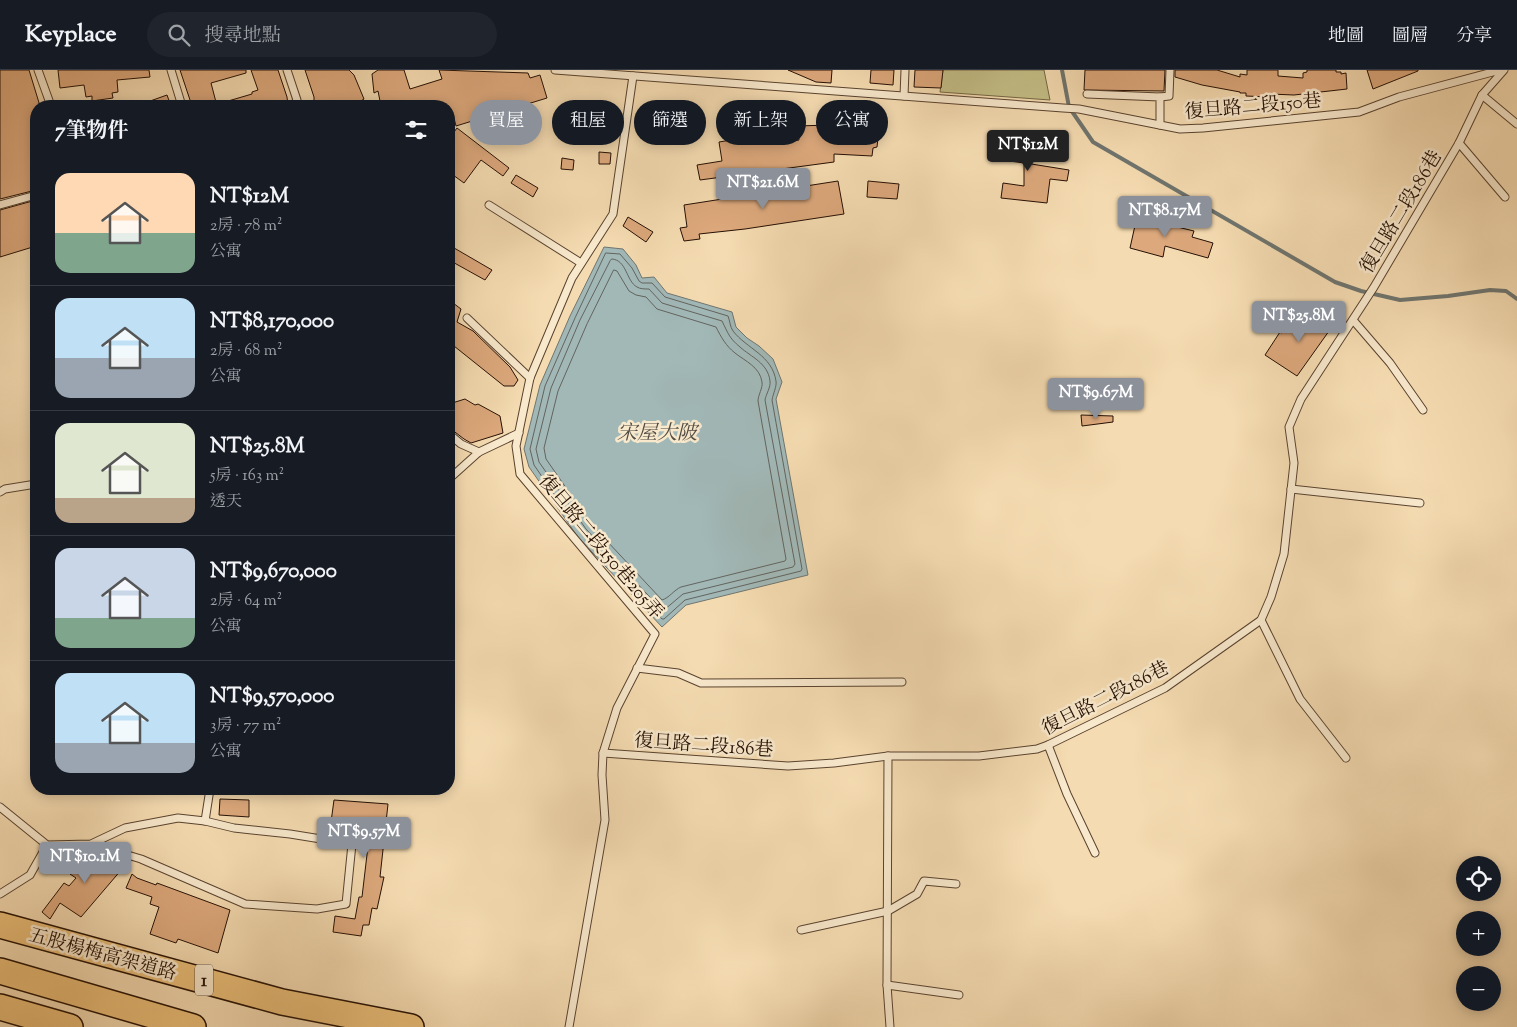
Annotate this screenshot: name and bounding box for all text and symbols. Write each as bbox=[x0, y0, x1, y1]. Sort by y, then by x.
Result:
search box bbox=[147, 12, 497, 57]
text: Keyplace bbox=[25, 18, 117, 52]
icon: search bbox=[165, 21, 193, 49]
text: 搜尋地點 bbox=[205, 23, 281, 50]
text: 地圖 bbox=[1328, 24, 1364, 50]
text: 圖層 bbox=[1392, 24, 1428, 50]
text: 分享 bbox=[1456, 24, 1492, 50]
street label: 復旦路二段150巷 bbox=[1184, 88, 1323, 127]
chip: 買屋 bbox=[470, 100, 542, 145]
chip: 租屋 bbox=[552, 100, 624, 145]
chip: 篩選 bbox=[634, 100, 706, 145]
chip: 新上架 bbox=[716, 100, 806, 145]
chip: 公寓 bbox=[816, 100, 888, 145]
icon: filters bbox=[402, 116, 430, 144]
text: 7筆物件 bbox=[55, 117, 129, 147]
pin: NT$12M bbox=[987, 129, 1069, 172]
text: NT$12M bbox=[998, 134, 1058, 157]
street label: 復旦路二段186巷 bbox=[1355, 146, 1450, 279]
pin: NT$21.6M bbox=[711, 168, 815, 210]
text: NT$21.6M bbox=[727, 172, 799, 195]
text: NT$12M bbox=[210, 182, 289, 212]
icon: home bbox=[95, 193, 155, 253]
pin: NT$8.17M bbox=[1113, 196, 1217, 238]
text: NT$8.17M bbox=[1129, 200, 1201, 223]
text: 2房 · 78 m² bbox=[210, 215, 282, 238]
text: 公寓 bbox=[210, 241, 242, 264]
pin: NT$25.8M bbox=[1247, 300, 1351, 343]
text: NT$25.8M bbox=[1263, 305, 1335, 328]
text: NT$8,170,000 bbox=[210, 307, 334, 337]
icon: home bbox=[95, 318, 155, 378]
text: 2房 · 68 m² bbox=[210, 340, 282, 363]
text: 公寓 bbox=[210, 366, 242, 389]
pin: NT$9.67M bbox=[1044, 378, 1148, 420]
text: NT$9.67M bbox=[1059, 382, 1133, 405]
water label: 宋屋大陂 bbox=[617, 420, 700, 449]
text: NT$25.8M bbox=[210, 432, 305, 462]
icon: home bbox=[95, 443, 155, 503]
text: 5房 · 163 m² bbox=[210, 465, 284, 488]
street label: 復旦路二段150巷205弄 bbox=[531, 469, 669, 626]
text: 透天 bbox=[210, 491, 242, 514]
text: NT$9,670,000 bbox=[210, 557, 337, 587]
icon: home bbox=[95, 568, 155, 628]
text: 2房 · 64 m² bbox=[210, 590, 282, 613]
text: 公寓 bbox=[210, 616, 242, 639]
street label: 復旦路二段186巷 bbox=[1038, 656, 1174, 743]
text: NT$9,570,000 bbox=[210, 682, 334, 712]
icon: home bbox=[95, 693, 155, 753]
text: 3房 · 77 m² bbox=[210, 715, 281, 738]
street label: 復旦路二段186巷 bbox=[633, 728, 774, 765]
text: 公寓 bbox=[210, 741, 242, 764]
pin: NT$9.57M bbox=[312, 816, 416, 859]
text: NT$9.57M bbox=[328, 821, 400, 844]
pin: NT$10.1M bbox=[33, 842, 137, 884]
text: NT$10.1M bbox=[50, 846, 120, 869]
map controls bbox=[1456, 856, 1501, 1011]
button: locate bbox=[1456, 856, 1501, 901]
button: + bbox=[1456, 911, 1501, 956]
street label: 五股楊梅高架道路 bbox=[25, 923, 179, 988]
road number: 1 bbox=[195, 964, 213, 996]
button: − bbox=[1456, 966, 1501, 1011]

